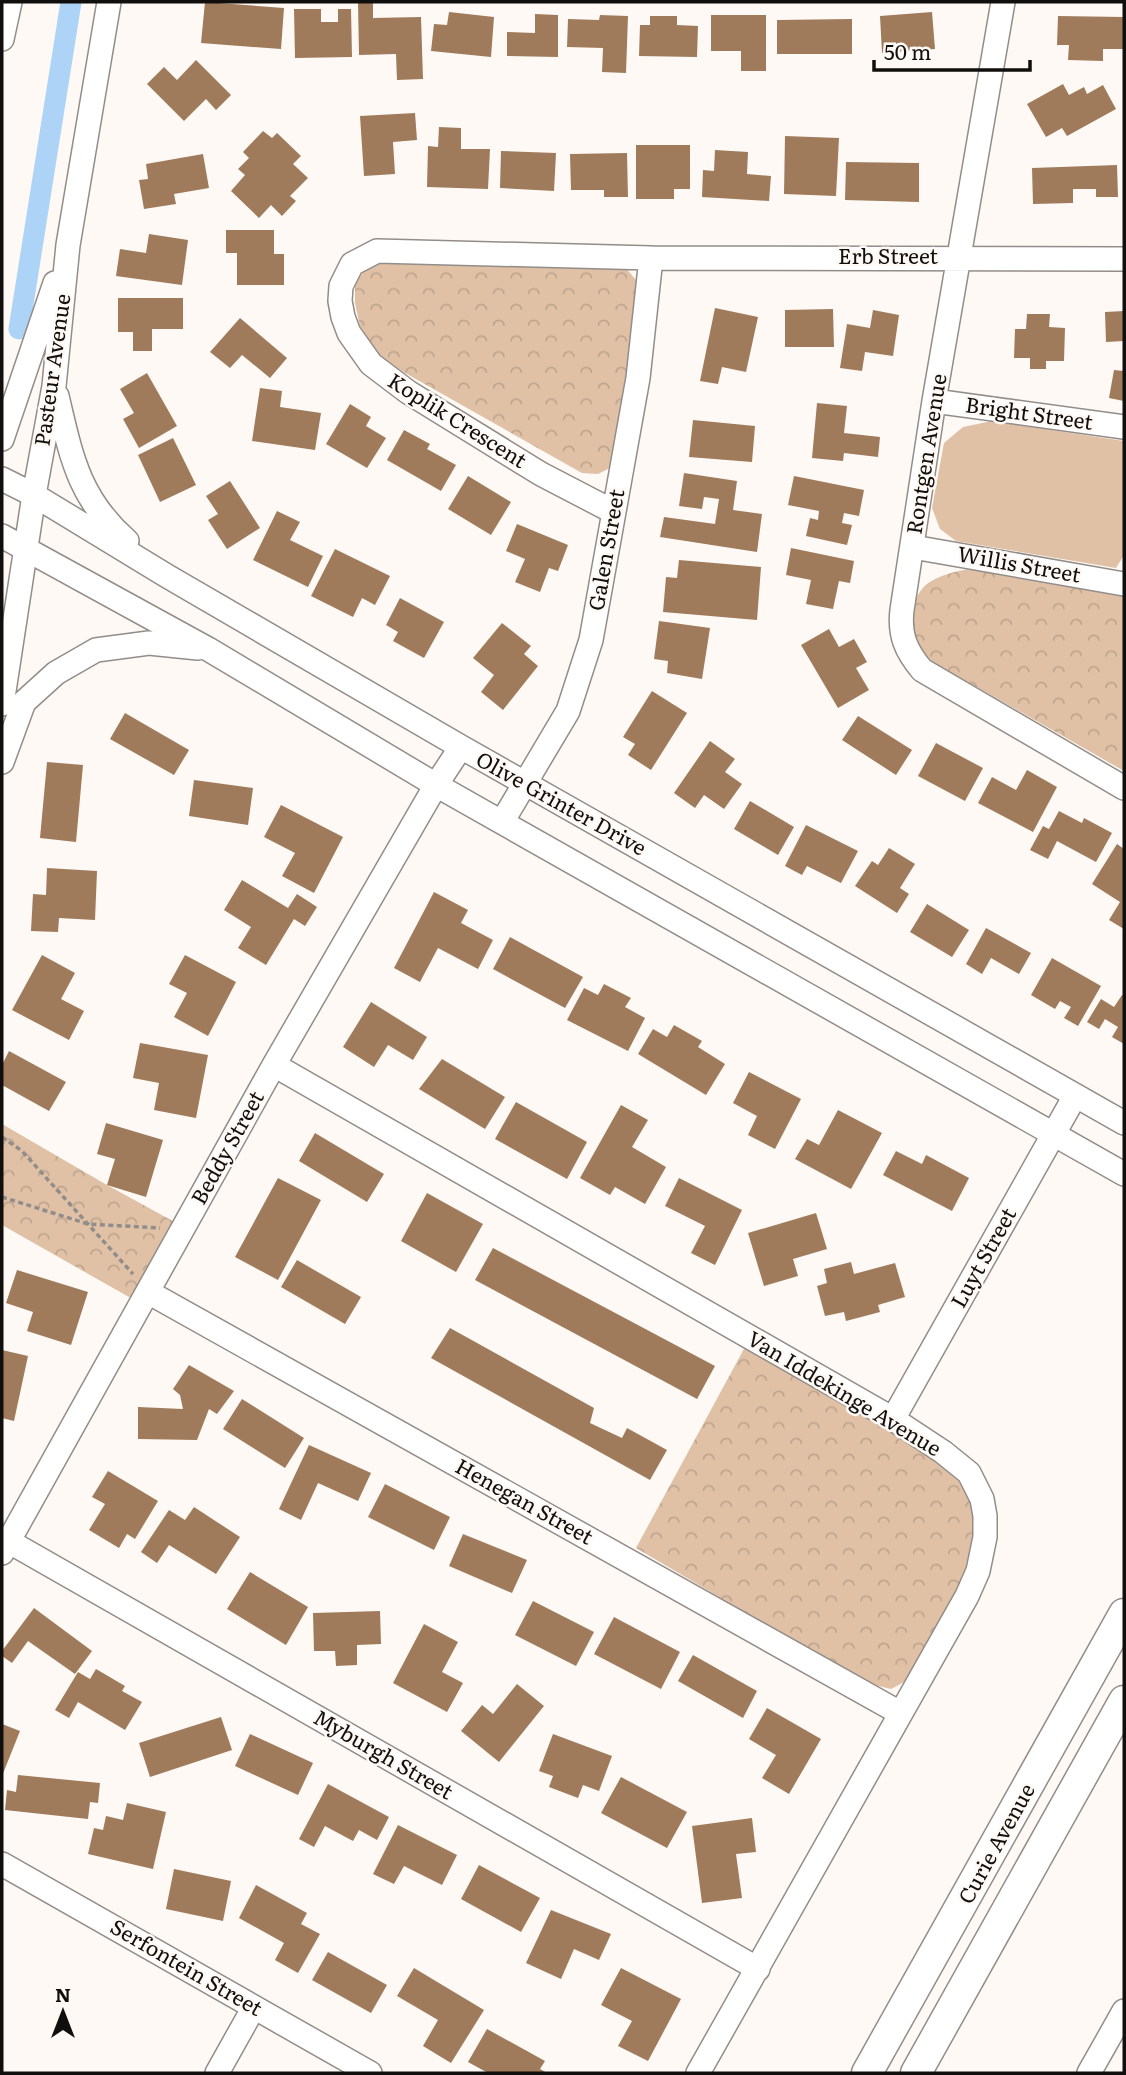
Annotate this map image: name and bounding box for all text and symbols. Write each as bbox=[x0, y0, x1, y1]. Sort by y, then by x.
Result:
scale bar bbox=[874, 28, 1030, 72]
text: 50 m bbox=[884, 35, 931, 66]
street label: Erb Street bbox=[838, 239, 938, 270]
street label: Pasteur Avenue bbox=[25, 291, 77, 448]
street label: Koplik Crescent bbox=[383, 364, 534, 474]
street label: Rontgen Avenue bbox=[897, 371, 953, 536]
street label: Bright Street bbox=[964, 387, 1096, 436]
street label: Galen Street bbox=[579, 486, 631, 613]
street label: Willis Street bbox=[956, 536, 1084, 589]
street label: Olive Grinter Drive bbox=[471, 742, 653, 862]
street label: Beddy Street bbox=[182, 1084, 270, 1209]
street label: Luyt Street bbox=[941, 1201, 1022, 1313]
street label: Van Iddekinge Avenue bbox=[742, 1322, 948, 1462]
street label: Henegan Street bbox=[451, 1449, 600, 1551]
street label: Myburgh Street bbox=[309, 1700, 460, 1806]
street label: Curie Avenue bbox=[949, 1777, 1041, 1909]
street label: Serfontein Street bbox=[105, 1910, 269, 2022]
north arrow bbox=[28, 1977, 98, 2047]
text: N bbox=[55, 1980, 71, 2008]

